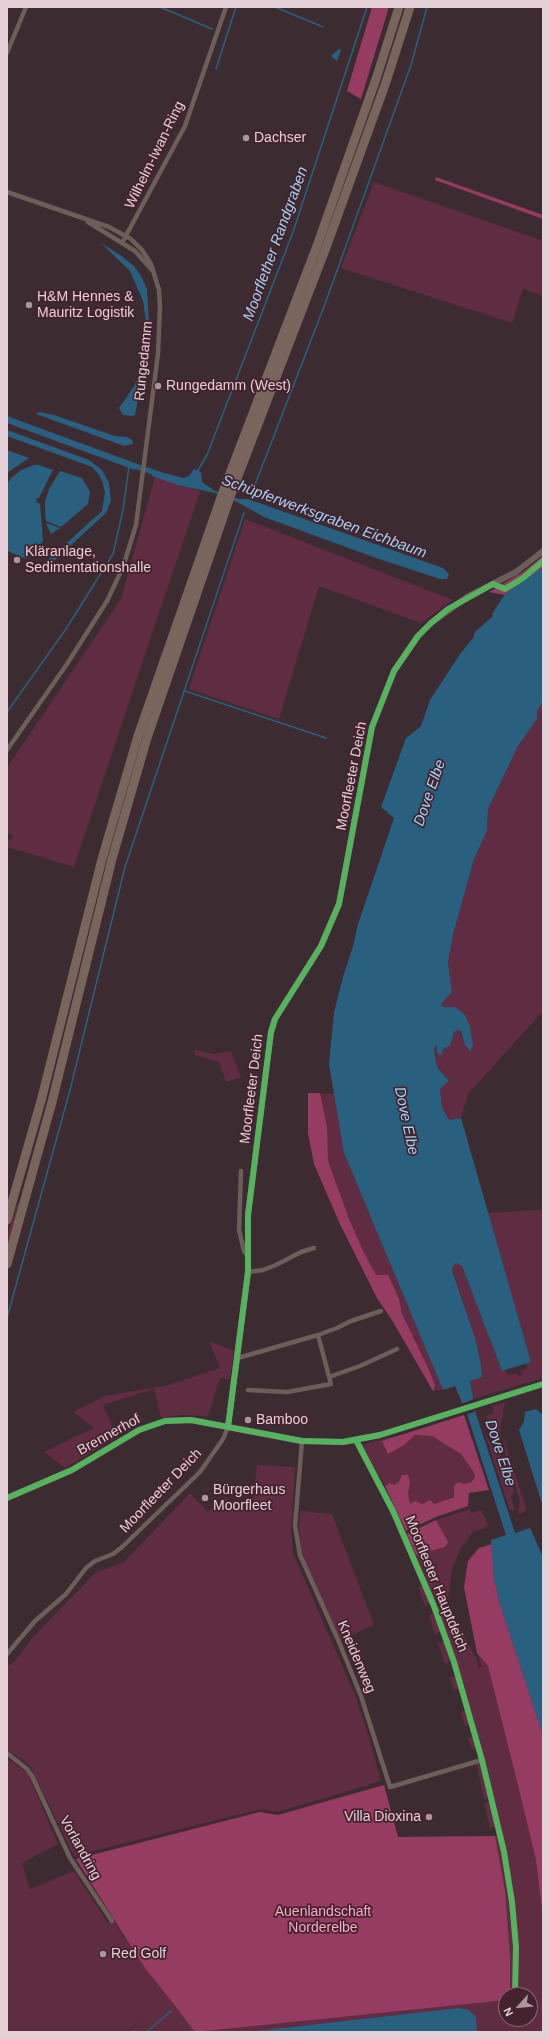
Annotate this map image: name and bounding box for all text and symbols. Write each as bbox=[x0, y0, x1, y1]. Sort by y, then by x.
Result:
street label: Wilhelm-Iwan-Ring bbox=[122, 99, 188, 211]
place label: Dachser bbox=[254, 130, 306, 146]
marker: Dachser bbox=[241, 133, 251, 143]
water label: Moorflether Randgraben bbox=[240, 165, 312, 323]
place label: H&M Hennes & Mauritz Logistik bbox=[37, 289, 134, 322]
marker: H&M Hennes & Mauritz Logistik bbox=[24, 300, 34, 310]
street label: Rungedamm bbox=[131, 320, 157, 402]
place label: Rungedamm (West) bbox=[166, 378, 291, 394]
marker: Rungedamm (West) bbox=[153, 381, 163, 391]
water label: Schüpferwerksgraben Eichbaum bbox=[219, 471, 429, 563]
place label: Kläranlage, Sedimentationshalle bbox=[25, 544, 151, 576]
marker: Kläranlage, Sedimentationshalle bbox=[12, 555, 22, 565]
street label: Moorfleeter Deich bbox=[333, 720, 371, 832]
water label: Dove Elbe bbox=[410, 757, 450, 829]
street label: Moorfleeter Deich bbox=[237, 1033, 267, 1145]
water label: Dove Elbe bbox=[390, 1085, 422, 1157]
street label: Brennerhof bbox=[75, 1411, 143, 1459]
place label: Bamboo bbox=[256, 1412, 308, 1428]
marker: Bamboo bbox=[243, 1415, 253, 1425]
water label: Dove Elbe bbox=[481, 1417, 519, 1489]
street label: Moorfleeter Deich bbox=[117, 1445, 205, 1537]
place label: Bürgerhaus Moorfleet bbox=[213, 1482, 285, 1514]
marker: Bürgerhaus Moorfleet bbox=[200, 1493, 210, 1503]
street label: Moorfleeter Hauptdeich bbox=[401, 1513, 471, 1655]
street label: Kneidenweg bbox=[333, 1618, 379, 1696]
place label: Villa Dioxina bbox=[344, 1809, 421, 1825]
marker: Villa Dioxina bbox=[424, 1812, 434, 1822]
street label: Vorlandring bbox=[55, 1813, 105, 1883]
park label: Auenlandschaft Norderelbe bbox=[275, 1904, 371, 1936]
place label: Red Golf bbox=[111, 1946, 166, 1962]
marker: Red Golf bbox=[98, 1949, 108, 1959]
north arrow bbox=[498, 1987, 538, 2027]
text: N bbox=[501, 2006, 515, 2018]

